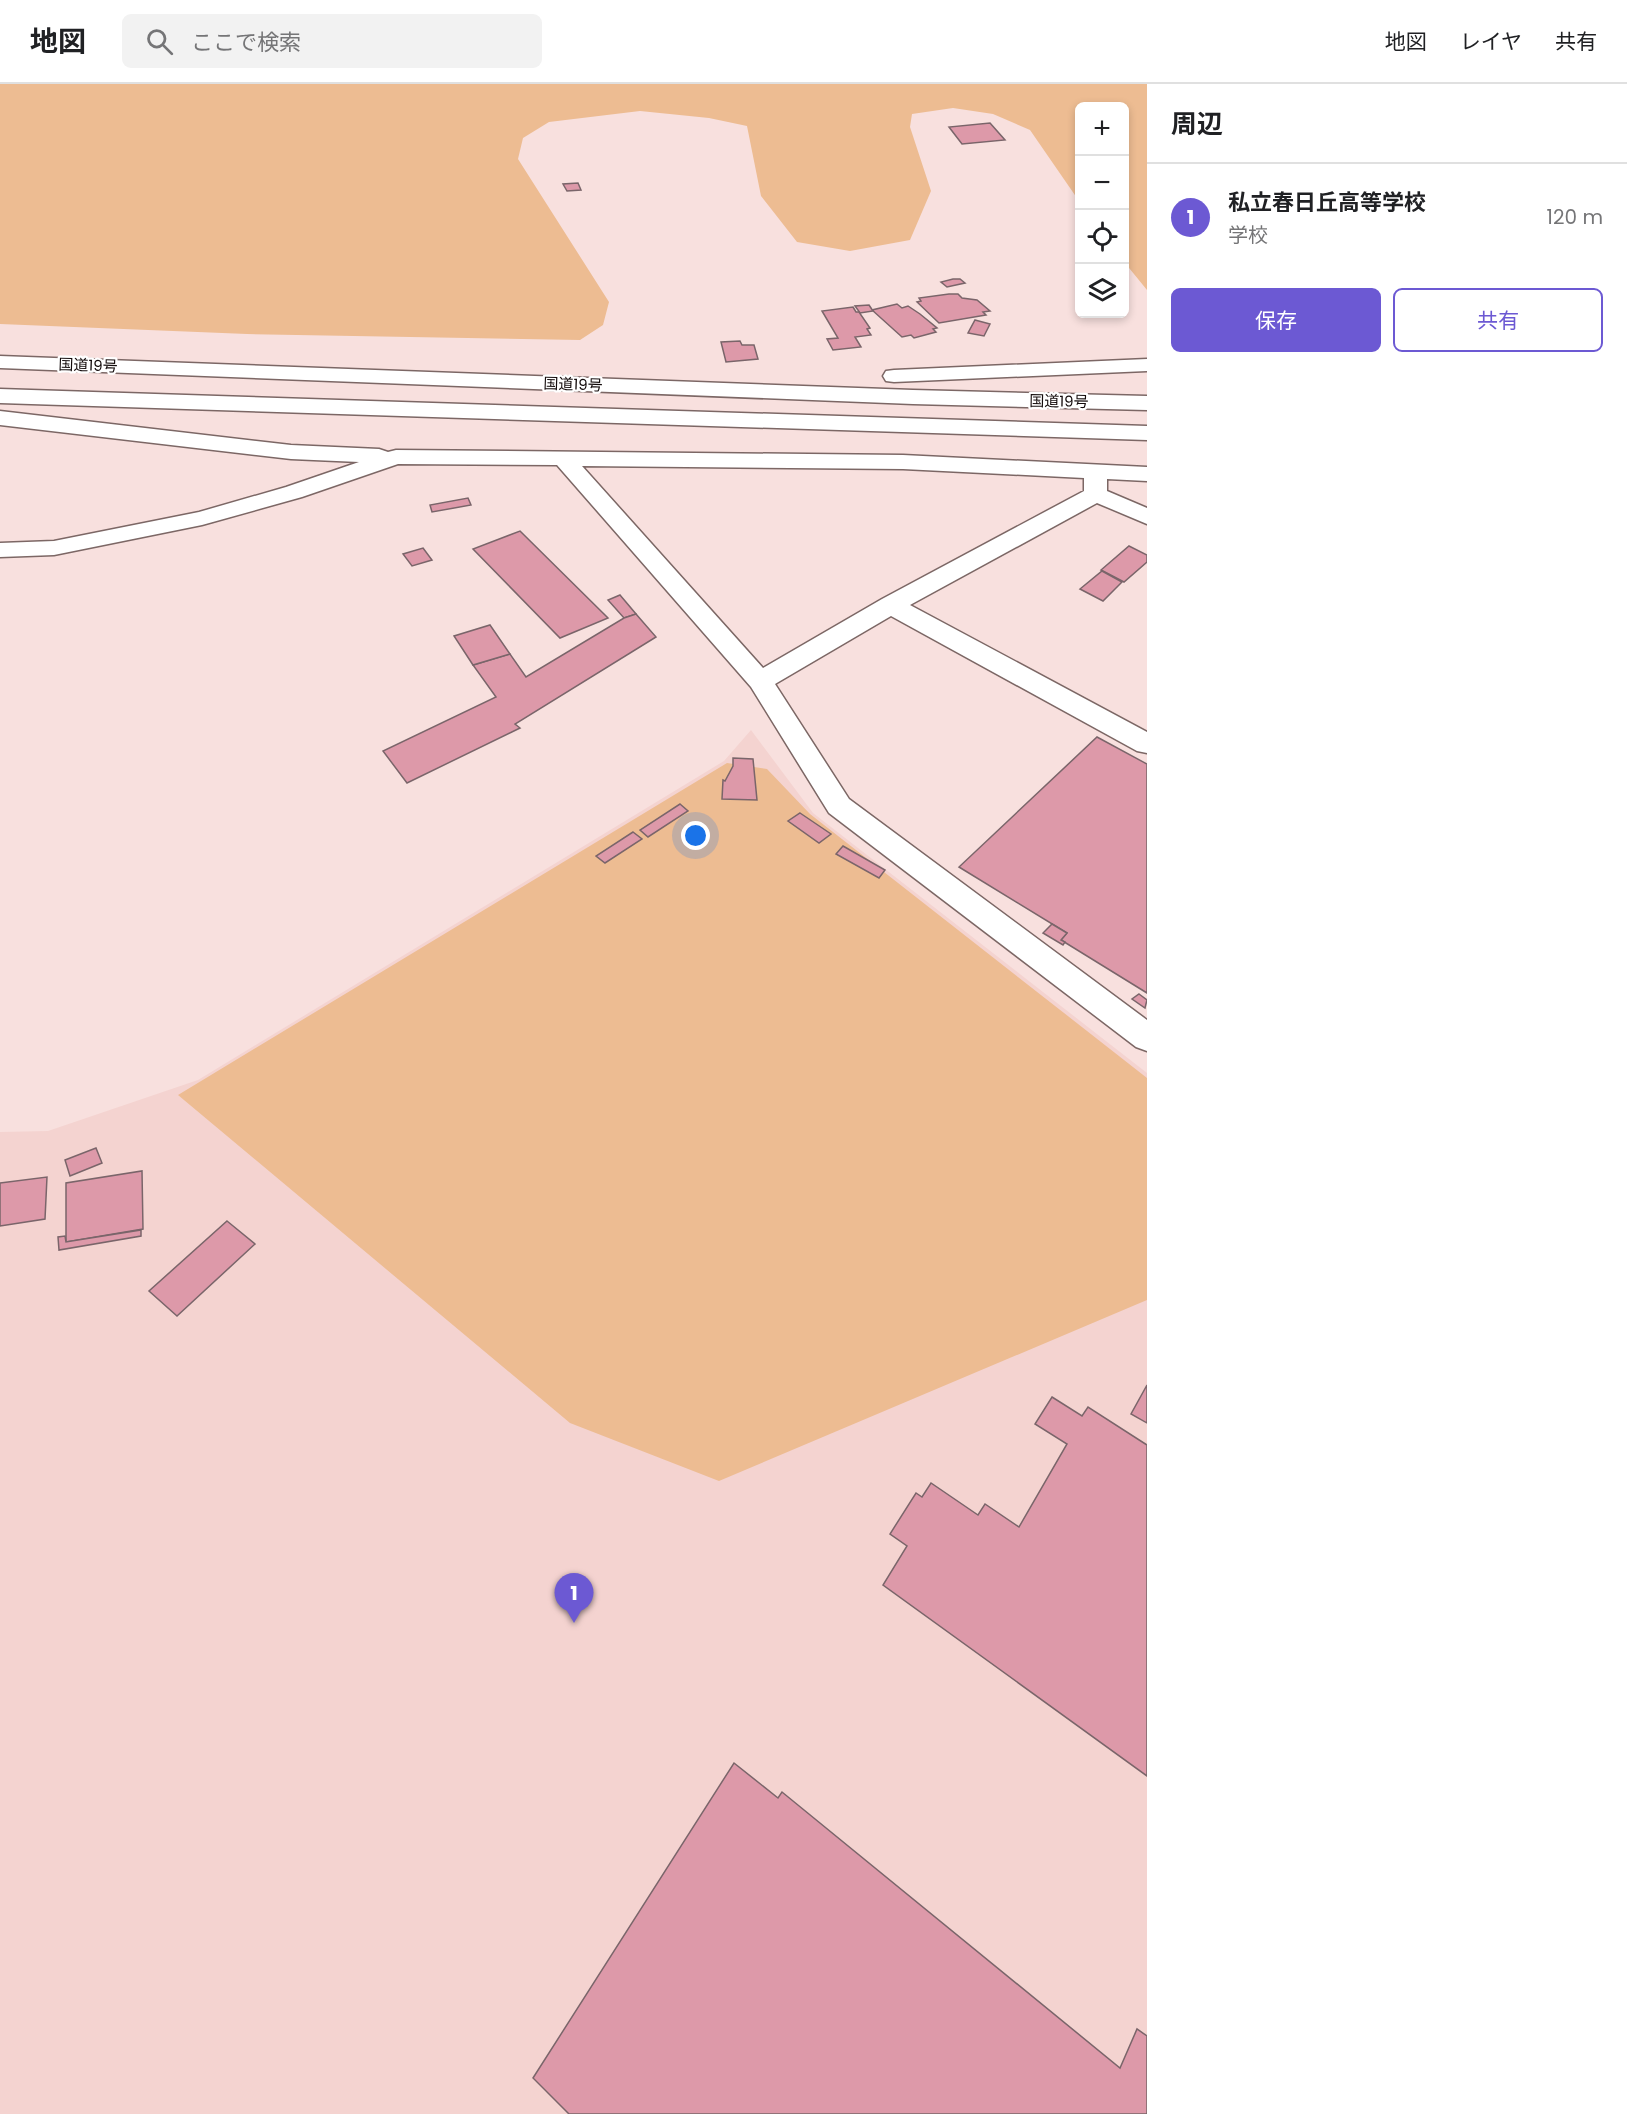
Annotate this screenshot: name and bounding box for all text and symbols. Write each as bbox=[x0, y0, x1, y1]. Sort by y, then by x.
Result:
search box bbox=[122, 14, 542, 68]
text: 地図 bbox=[30, 22, 86, 61]
icon: search bbox=[143, 25, 176, 58]
text: ここで検索 bbox=[191, 27, 301, 58]
text: 地図 bbox=[1385, 27, 1427, 56]
text: レイヤ bbox=[1460, 27, 1522, 56]
text: 共有 bbox=[1555, 27, 1597, 56]
map controls bbox=[1075, 102, 1129, 318]
button: + bbox=[1075, 102, 1129, 156]
text: 周辺 bbox=[1171, 106, 1223, 142]
button: − bbox=[1075, 156, 1129, 210]
text: 私立春日丘高等学校 bbox=[1228, 187, 1426, 218]
text: 1 bbox=[1187, 203, 1194, 231]
text: 120 m bbox=[1547, 203, 1603, 231]
button: locate bbox=[1075, 210, 1129, 264]
text: 学校 bbox=[1228, 221, 1268, 249]
button: layers bbox=[1075, 264, 1129, 318]
button: 保存 bbox=[1171, 288, 1381, 352]
button: 共有 bbox=[1393, 288, 1603, 352]
street label: 国道19号 bbox=[58, 353, 118, 377]
street label: 国道19号 bbox=[543, 372, 603, 396]
street label: 国道19号 bbox=[1029, 390, 1089, 412]
your location bbox=[681, 821, 710, 850]
pin: 1 bbox=[554, 1574, 594, 1623]

